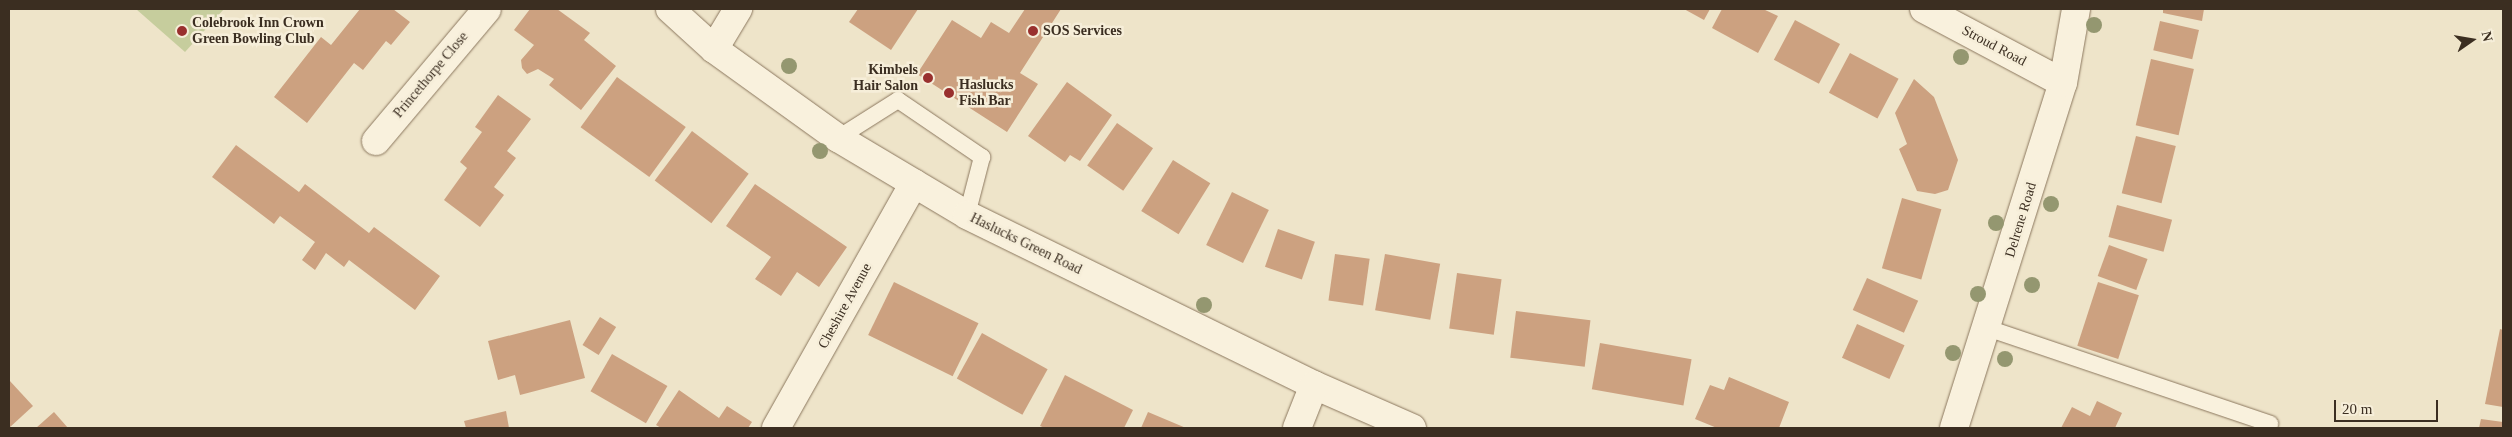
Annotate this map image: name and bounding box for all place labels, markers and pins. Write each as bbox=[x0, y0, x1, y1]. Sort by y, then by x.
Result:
place label: Colebrook Inn Crown Green Bowling Club bbox=[192, 15, 324, 48]
place label: SOS Services bbox=[1043, 23, 1122, 39]
marker: Colebrook Inn Crown Green Bowling Club bbox=[176, 25, 188, 37]
marker: SOS Services bbox=[1027, 25, 1039, 37]
place label: Kimbels Hair Salon bbox=[853, 62, 918, 94]
marker: Kimbels Hair Salon bbox=[922, 72, 934, 84]
place label: Haslucks Fish Bar bbox=[959, 77, 1013, 110]
marker: Haslucks Fish Bar bbox=[943, 87, 955, 99]

